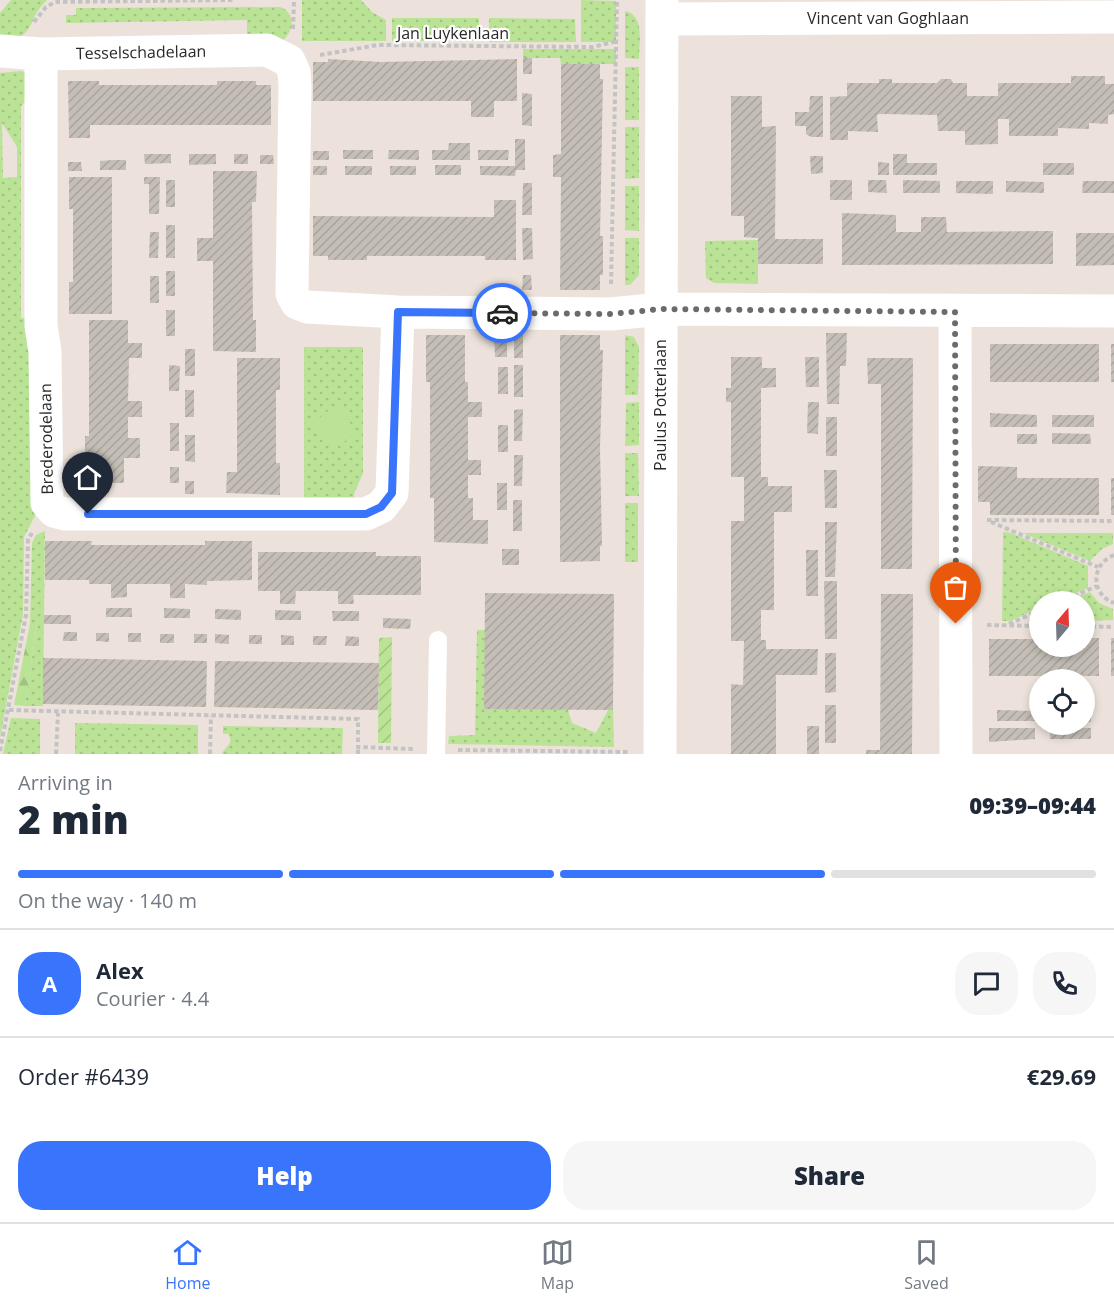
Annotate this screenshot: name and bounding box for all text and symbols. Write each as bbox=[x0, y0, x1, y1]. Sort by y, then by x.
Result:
street label: Vincent van Goghlaan bbox=[807, 7, 969, 29]
street label: Jan Luykenlaan bbox=[395, 22, 509, 44]
street label: Tesselschadelaan bbox=[76, 40, 206, 64]
courier bbox=[472, 283, 532, 343]
icon: car bbox=[486, 297, 519, 330]
street label: Paulus Potterlaan bbox=[649, 339, 671, 471]
street label: Brederodelaan bbox=[34, 383, 58, 495]
pin bbox=[62, 452, 113, 514]
icon: home bbox=[71, 461, 104, 494]
pin bbox=[930, 562, 981, 624]
icon: bag bbox=[939, 571, 972, 604]
north arrow bbox=[1029, 591, 1095, 657]
map controls bbox=[1029, 591, 1095, 735]
button: locate bbox=[1029, 669, 1095, 735]
text: Arriving in bbox=[18, 769, 113, 796]
text: 09:39–09:44 bbox=[969, 790, 1096, 820]
text: 2 min bbox=[18, 792, 129, 845]
text: On the way · 140 m bbox=[18, 887, 197, 914]
button: chat bbox=[955, 952, 1018, 1015]
button: phone bbox=[1033, 952, 1096, 1015]
text: Alex bbox=[96, 955, 144, 985]
text: A bbox=[42, 968, 57, 998]
text: Courier · 4.4 bbox=[96, 985, 209, 1012]
text: Order #6439 bbox=[18, 1061, 149, 1091]
text: €29.69 bbox=[1027, 1061, 1096, 1091]
button: Help bbox=[18, 1141, 551, 1210]
button: Share bbox=[563, 1141, 1096, 1210]
tab: Home bbox=[165, 1236, 210, 1294]
tab: Map bbox=[541, 1236, 574, 1294]
tab: Saved bbox=[904, 1236, 949, 1294]

